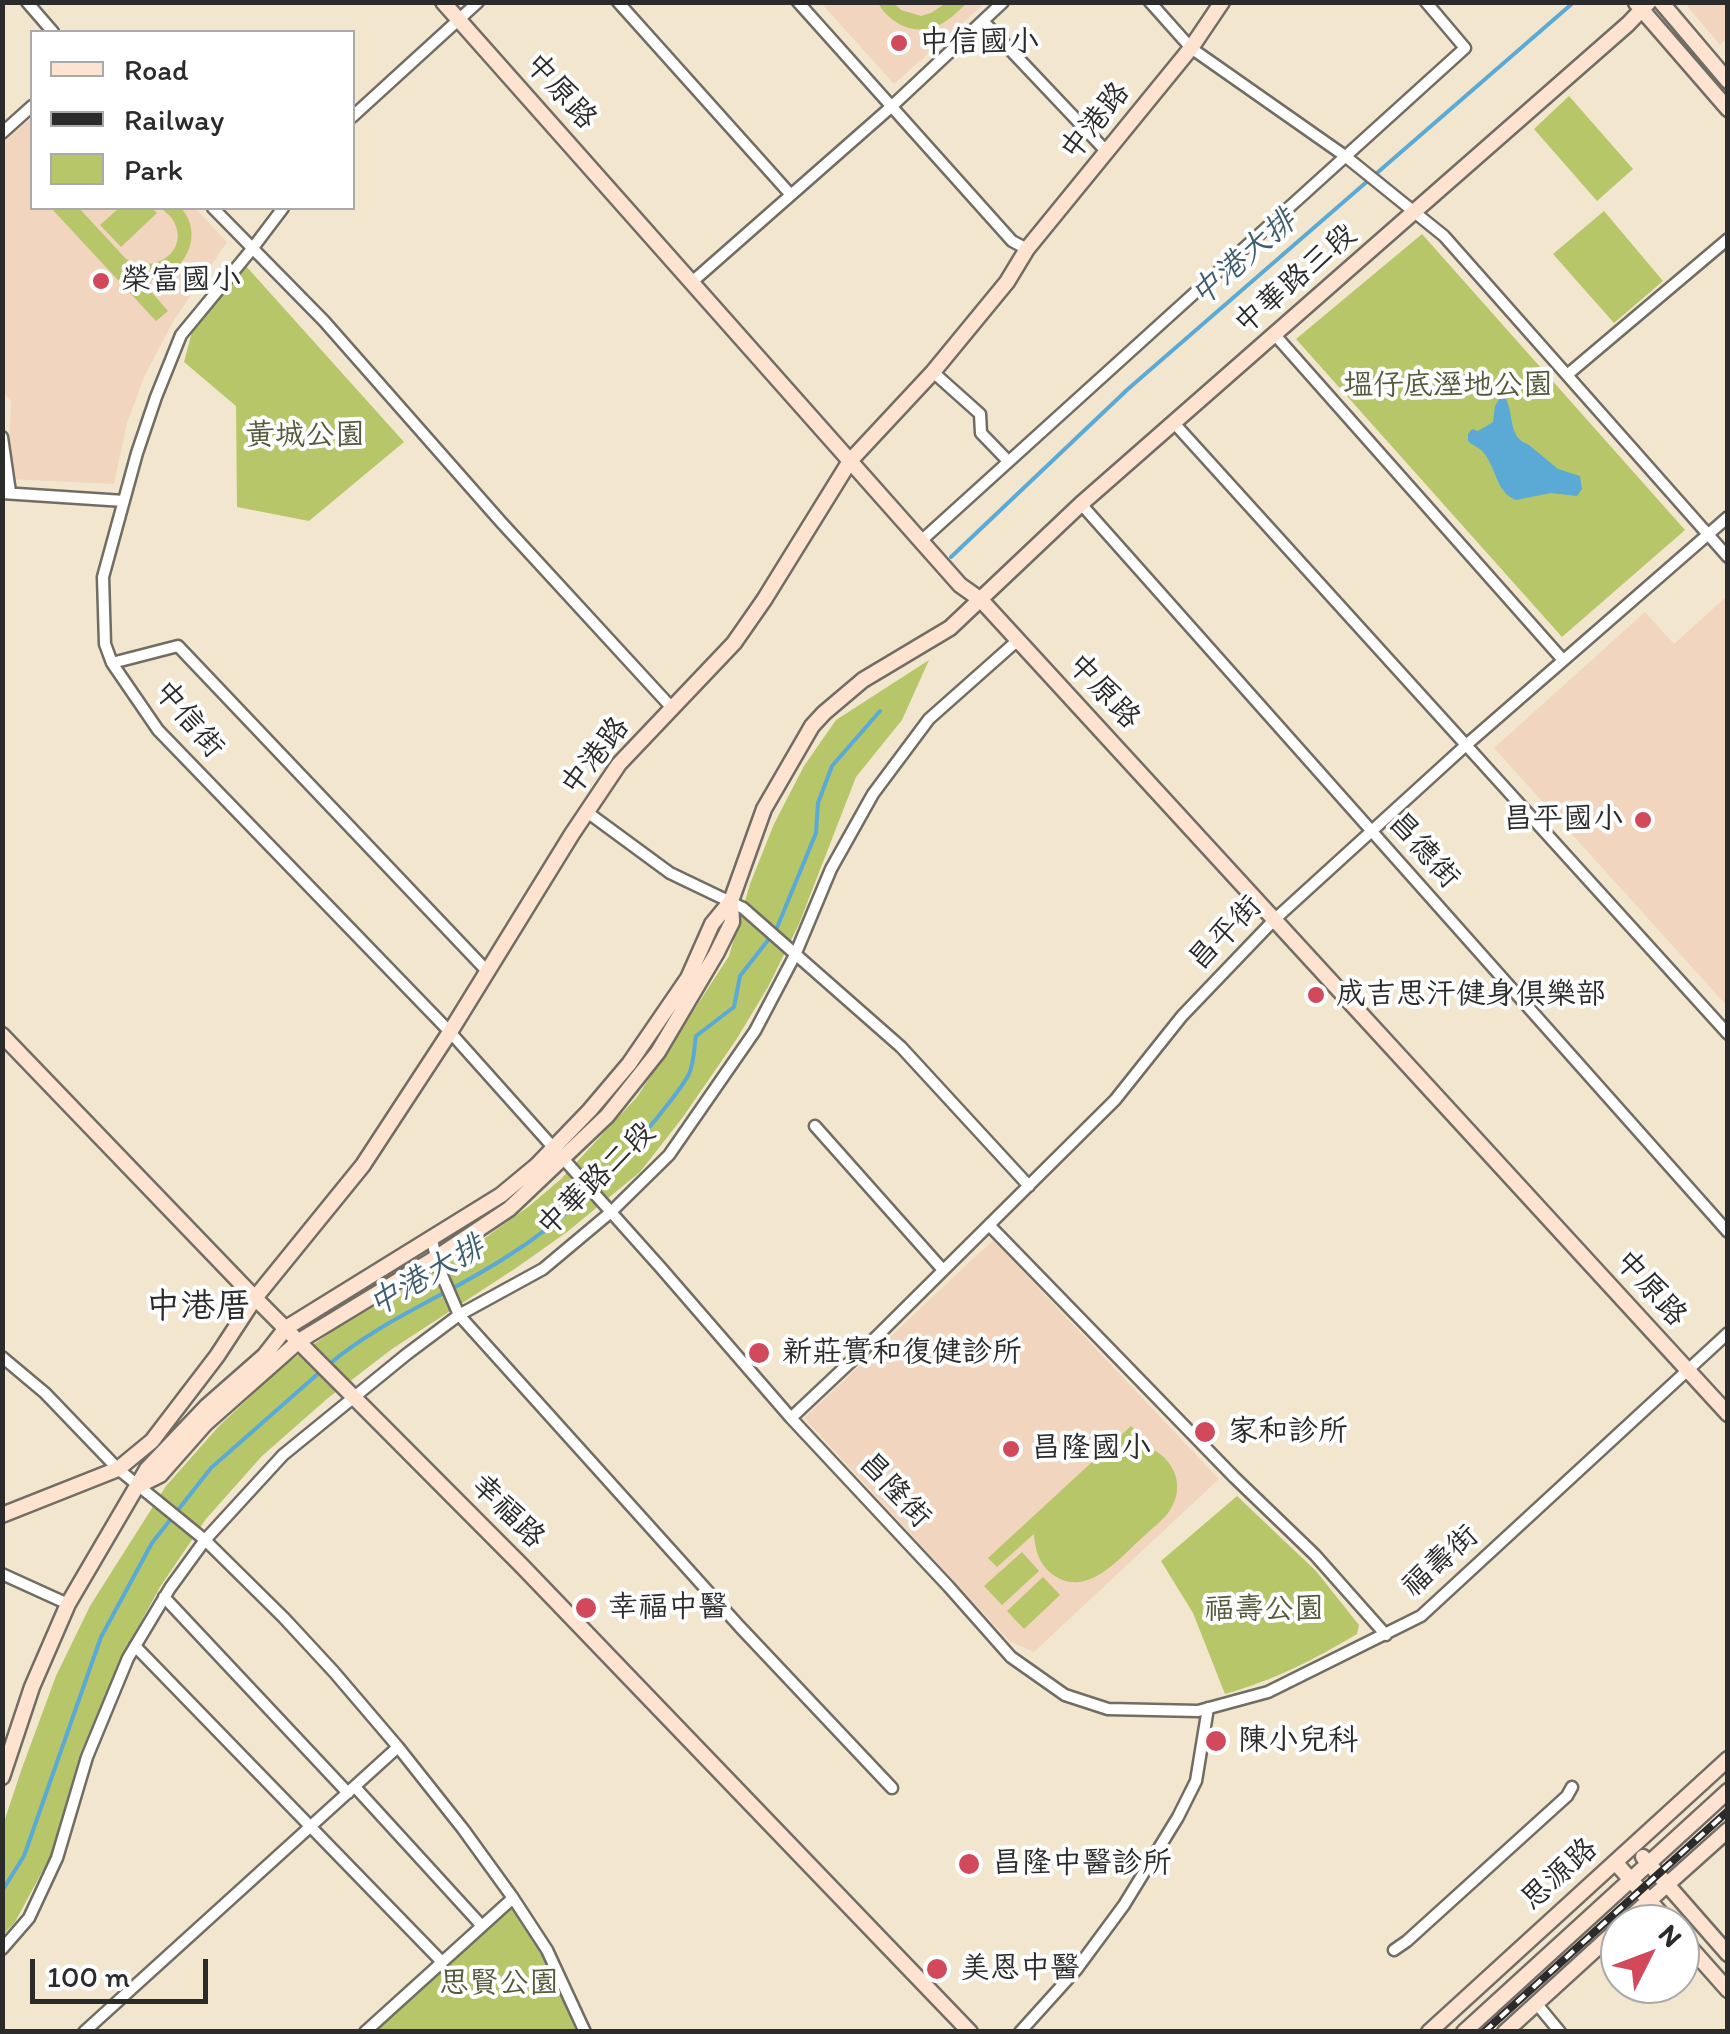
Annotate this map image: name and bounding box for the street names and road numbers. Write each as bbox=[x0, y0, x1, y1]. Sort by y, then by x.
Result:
street label: 中原路 bbox=[517, 47, 603, 137]
street label: 中港路 bbox=[1054, 76, 1138, 168]
street label: 中華路三段 bbox=[1228, 217, 1364, 343]
street label: 中原路 bbox=[1059, 647, 1147, 737]
street label: 中信街 bbox=[145, 674, 231, 766]
street label: 中港路 bbox=[554, 710, 638, 804]
street label: 昌德街 bbox=[1380, 806, 1466, 896]
street label: 昌平街 bbox=[1182, 889, 1270, 979]
street label: 中華路二段 bbox=[531, 1115, 663, 1245]
street label: 中原路 bbox=[1607, 1244, 1693, 1334]
street label: 昌隆街 bbox=[850, 1446, 938, 1536]
street label: 幸福路 bbox=[462, 1467, 552, 1557]
street label: 福壽街 bbox=[1396, 1519, 1486, 1605]
street label: 思源路 bbox=[1515, 1832, 1605, 1918]

